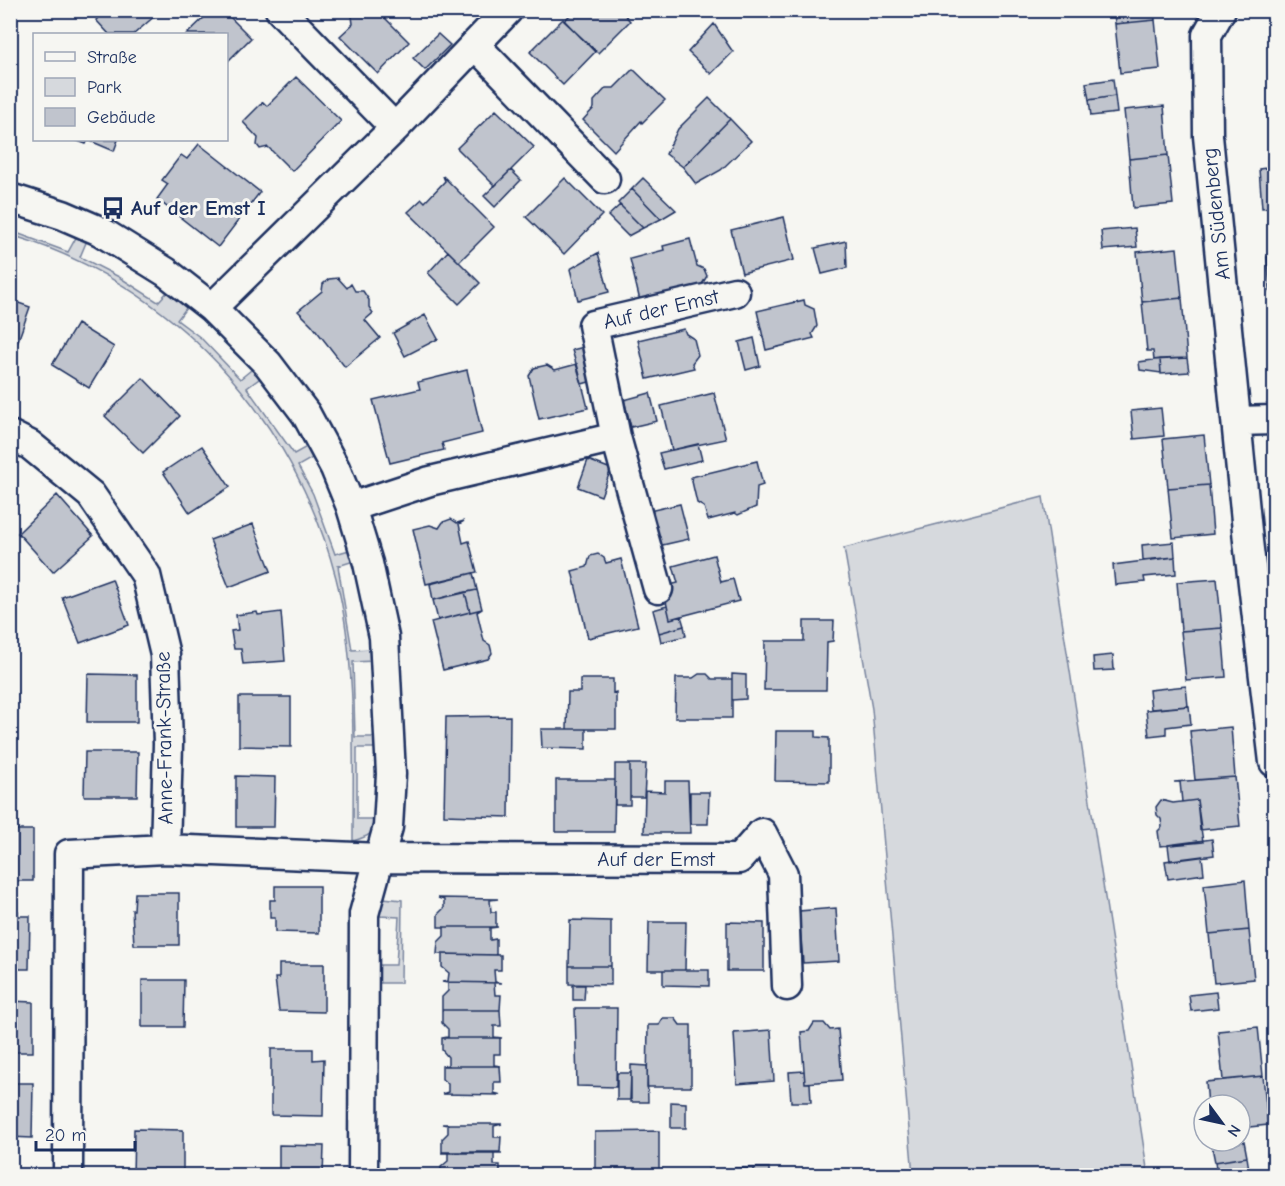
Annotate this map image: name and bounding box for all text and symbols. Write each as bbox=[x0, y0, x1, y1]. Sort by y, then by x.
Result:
legend bbox=[33, 33, 228, 141]
text: Straße bbox=[87, 47, 137, 68]
text: Park bbox=[87, 77, 122, 98]
text: Gebäude bbox=[87, 107, 156, 128]
street label: Am Südenberg bbox=[1197, 147, 1235, 281]
bus stop icon: Auf der Emst I bbox=[100, 195, 126, 221]
place label: Auf der Emst I bbox=[131, 196, 266, 220]
street label: Auf der Emst bbox=[601, 284, 722, 334]
street label: Anne-Frank-Straße bbox=[150, 651, 178, 825]
street label: Auf der Emst bbox=[597, 847, 716, 871]
north arrow bbox=[1192, 1093, 1252, 1153]
scale bar bbox=[36, 1114, 135, 1152]
text: N bbox=[1223, 1121, 1244, 1140]
text: 20 m bbox=[45, 1125, 86, 1146]

